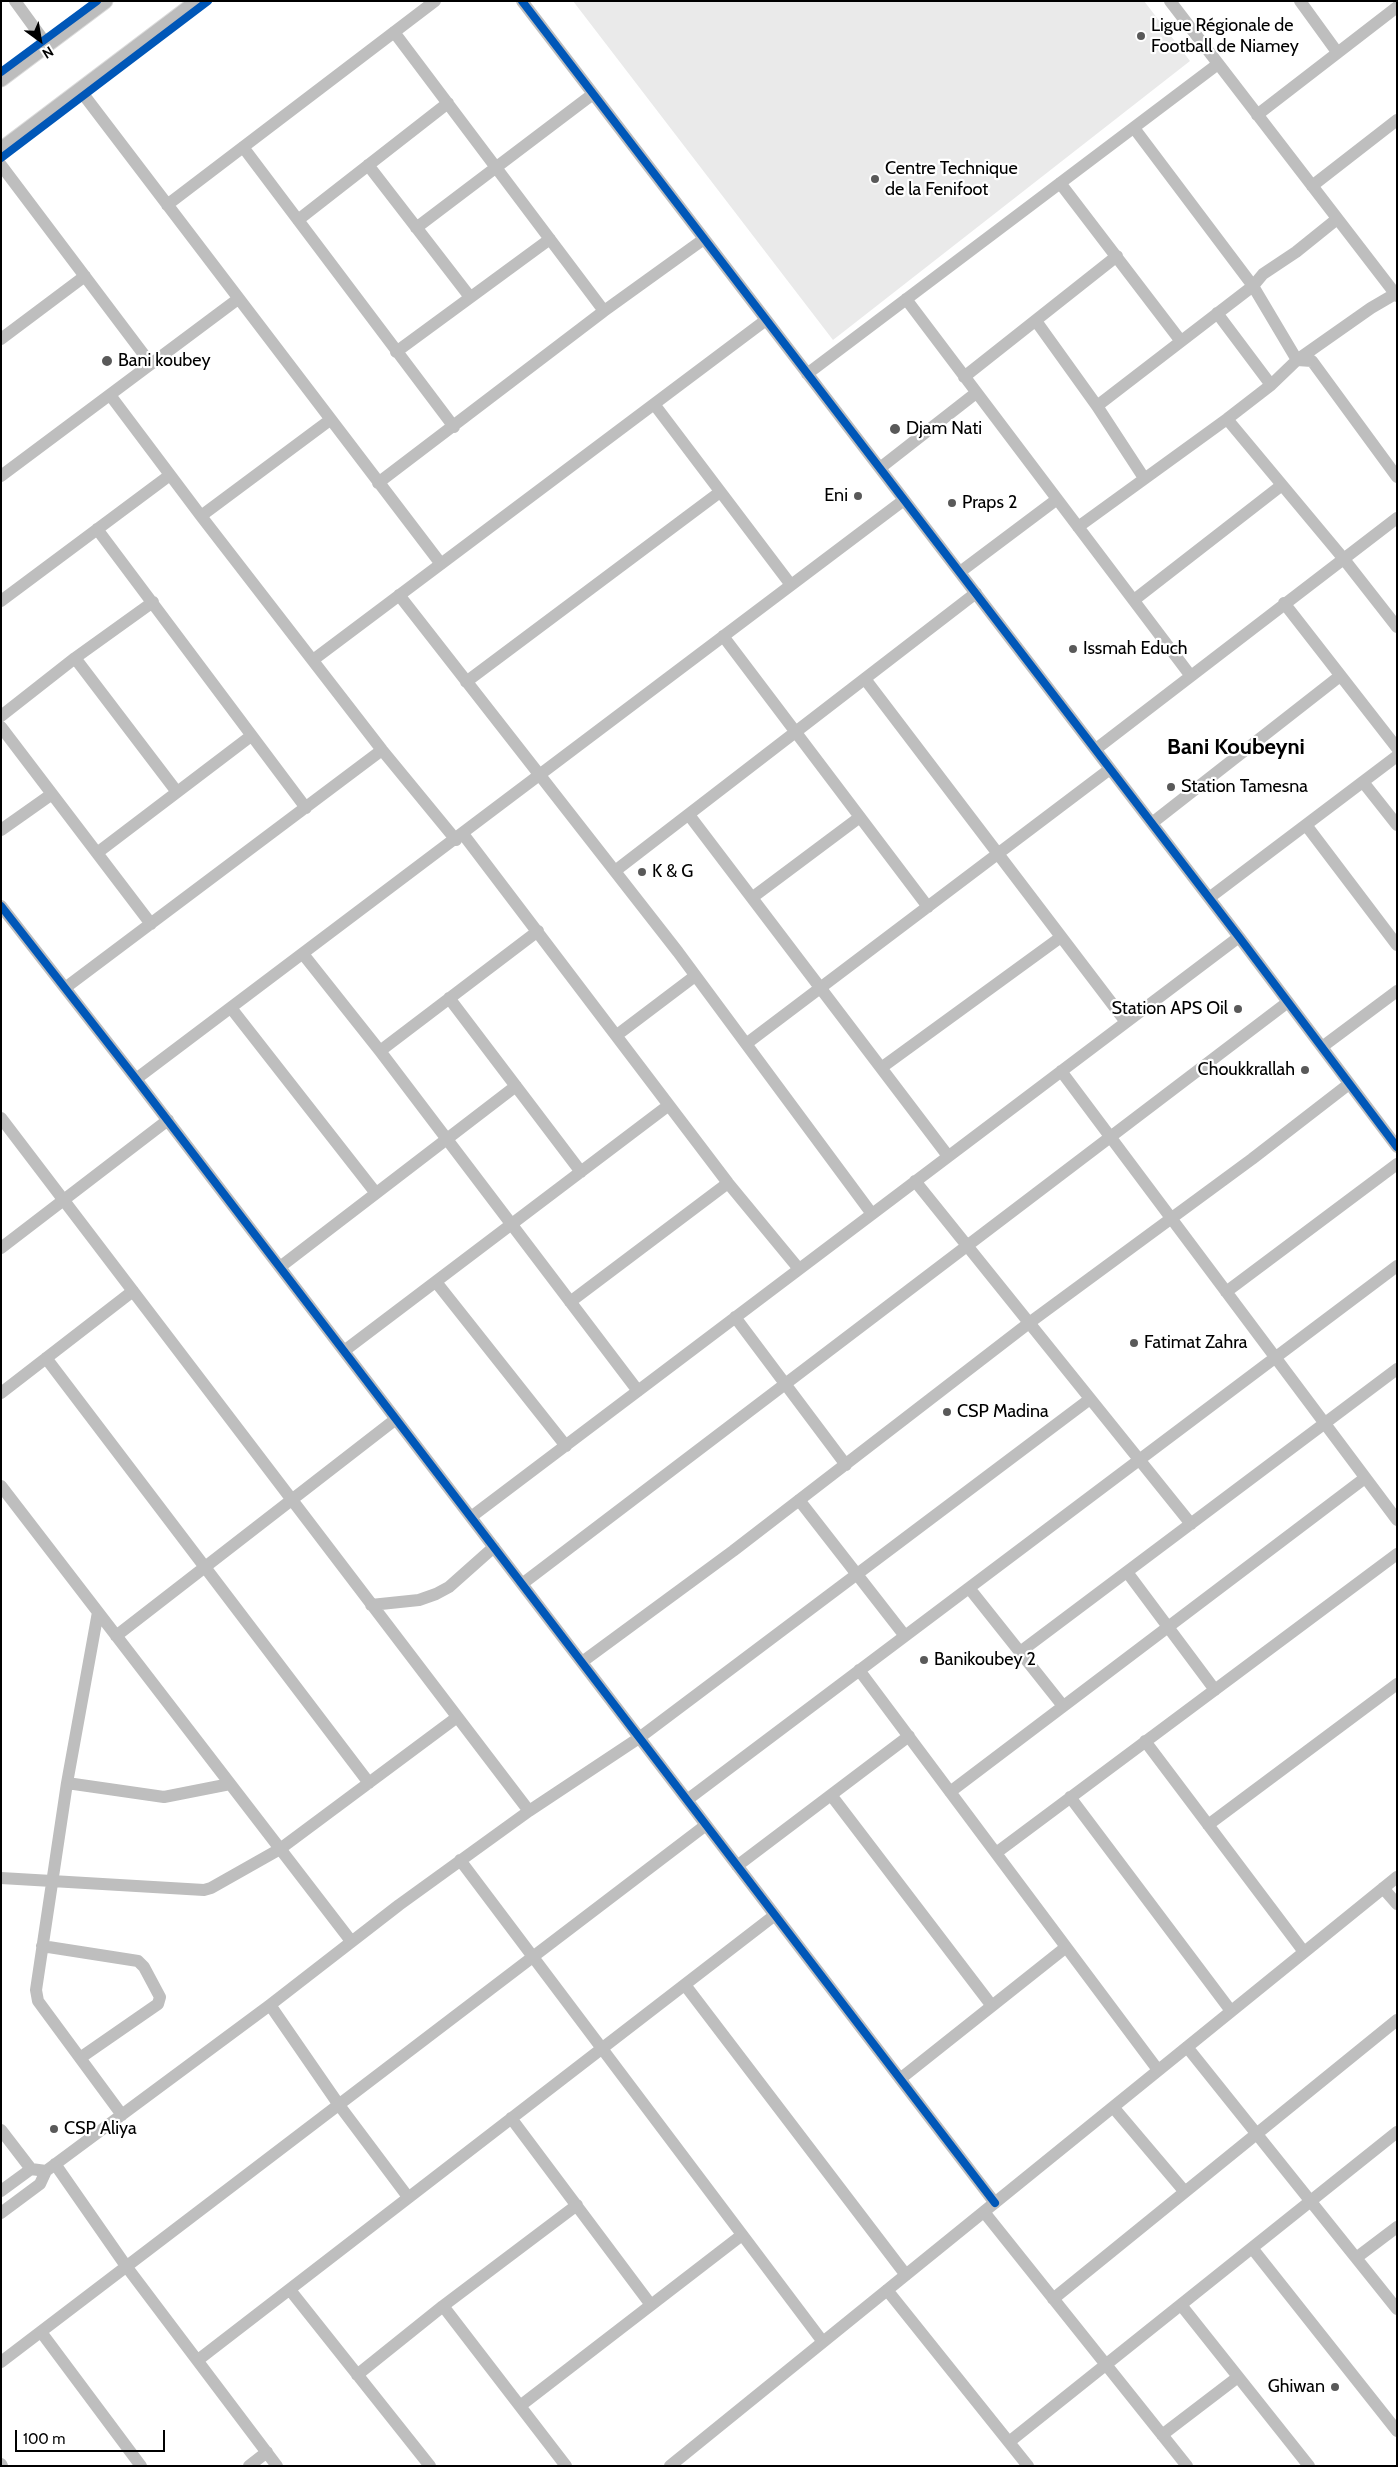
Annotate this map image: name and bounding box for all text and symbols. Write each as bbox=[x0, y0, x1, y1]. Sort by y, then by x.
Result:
north arrow bbox=[15, 15, 65, 65]
place label: Ligue Régionale de Football de Niamey bbox=[1151, 15, 1299, 58]
marker: Ligue Régionale de Football de Niamey bbox=[1135, 30, 1147, 42]
text: N bbox=[39, 42, 57, 63]
place label: Centre Technique de la Fenifoot bbox=[885, 158, 1018, 200]
marker: Centre Technique de la Fenifoot bbox=[869, 173, 881, 185]
place label: Bani koubey bbox=[118, 350, 211, 372]
marker: Bani koubey bbox=[100, 354, 114, 368]
place label: Djam Nati bbox=[906, 418, 982, 440]
marker: Djam Nati bbox=[888, 422, 902, 436]
place label: Eni bbox=[824, 485, 848, 507]
marker: Eni bbox=[852, 490, 864, 502]
place label: Praps 2 bbox=[962, 492, 1017, 514]
marker: Praps 2 bbox=[946, 497, 958, 509]
place label: Issmah Educh bbox=[1083, 638, 1188, 660]
marker: Issmah Educh bbox=[1067, 643, 1079, 655]
district label: Bani Koubeyni bbox=[1167, 735, 1305, 761]
place label: Station Tamesna bbox=[1181, 776, 1308, 798]
marker: Station Tamesna bbox=[1165, 781, 1177, 793]
place label: K & G bbox=[652, 861, 693, 883]
marker: K & G bbox=[636, 866, 648, 878]
place label: Station APS Oil bbox=[1112, 998, 1228, 1020]
marker: Station APS Oil bbox=[1232, 1003, 1244, 1015]
place label: Choukkrallah bbox=[1198, 1059, 1295, 1081]
marker: Choukkrallah bbox=[1299, 1064, 1311, 1076]
place label: Fatimat Zahra bbox=[1144, 1332, 1247, 1354]
marker: Fatimat Zahra bbox=[1128, 1337, 1140, 1349]
place label: CSP Madina bbox=[957, 1401, 1049, 1423]
marker: CSP Madina bbox=[941, 1406, 953, 1418]
place label: Banikoubey 2 bbox=[934, 1649, 1036, 1671]
marker: Banikoubey 2 bbox=[918, 1654, 930, 1666]
place label: CSP Aliya bbox=[64, 2118, 137, 2140]
marker: CSP Aliya bbox=[48, 2123, 60, 2135]
place label: Ghiwan bbox=[1268, 2376, 1325, 2398]
marker: Ghiwan bbox=[1329, 2381, 1341, 2393]
scale bar bbox=[18, 2420, 168, 2452]
text: 100 m bbox=[23, 2430, 65, 2448]

